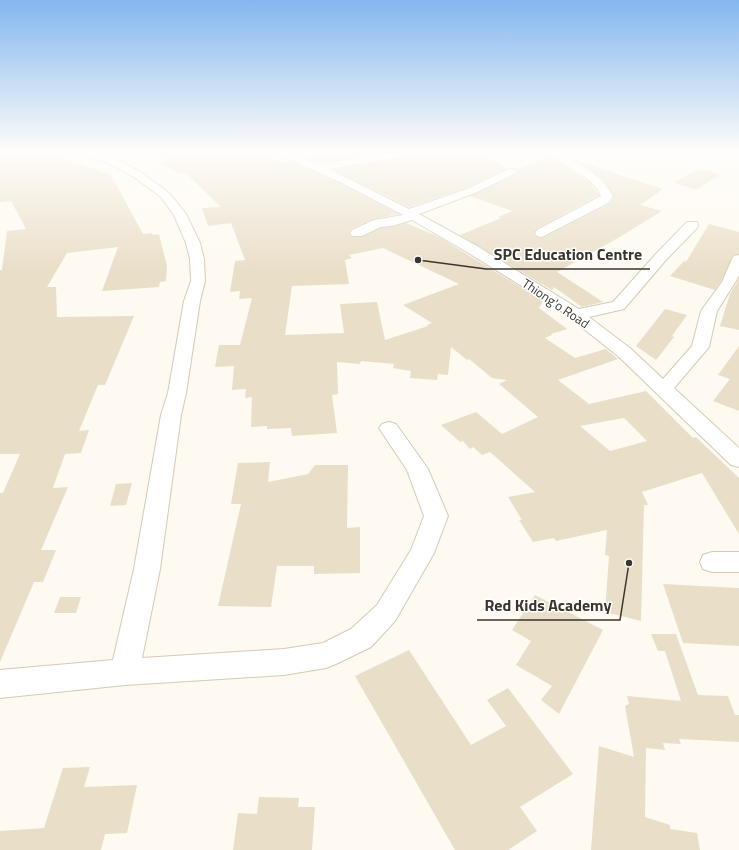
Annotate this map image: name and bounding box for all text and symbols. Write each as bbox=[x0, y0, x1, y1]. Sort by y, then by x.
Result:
callout: SPC Education Centre bbox=[486, 241, 650, 269]
text: SPC Education Centre bbox=[494, 242, 642, 266]
street label: Thiong'o Road bbox=[518, 273, 594, 333]
callout: Red Kids Academy bbox=[477, 592, 620, 620]
text: Red Kids Academy bbox=[485, 593, 611, 617]

